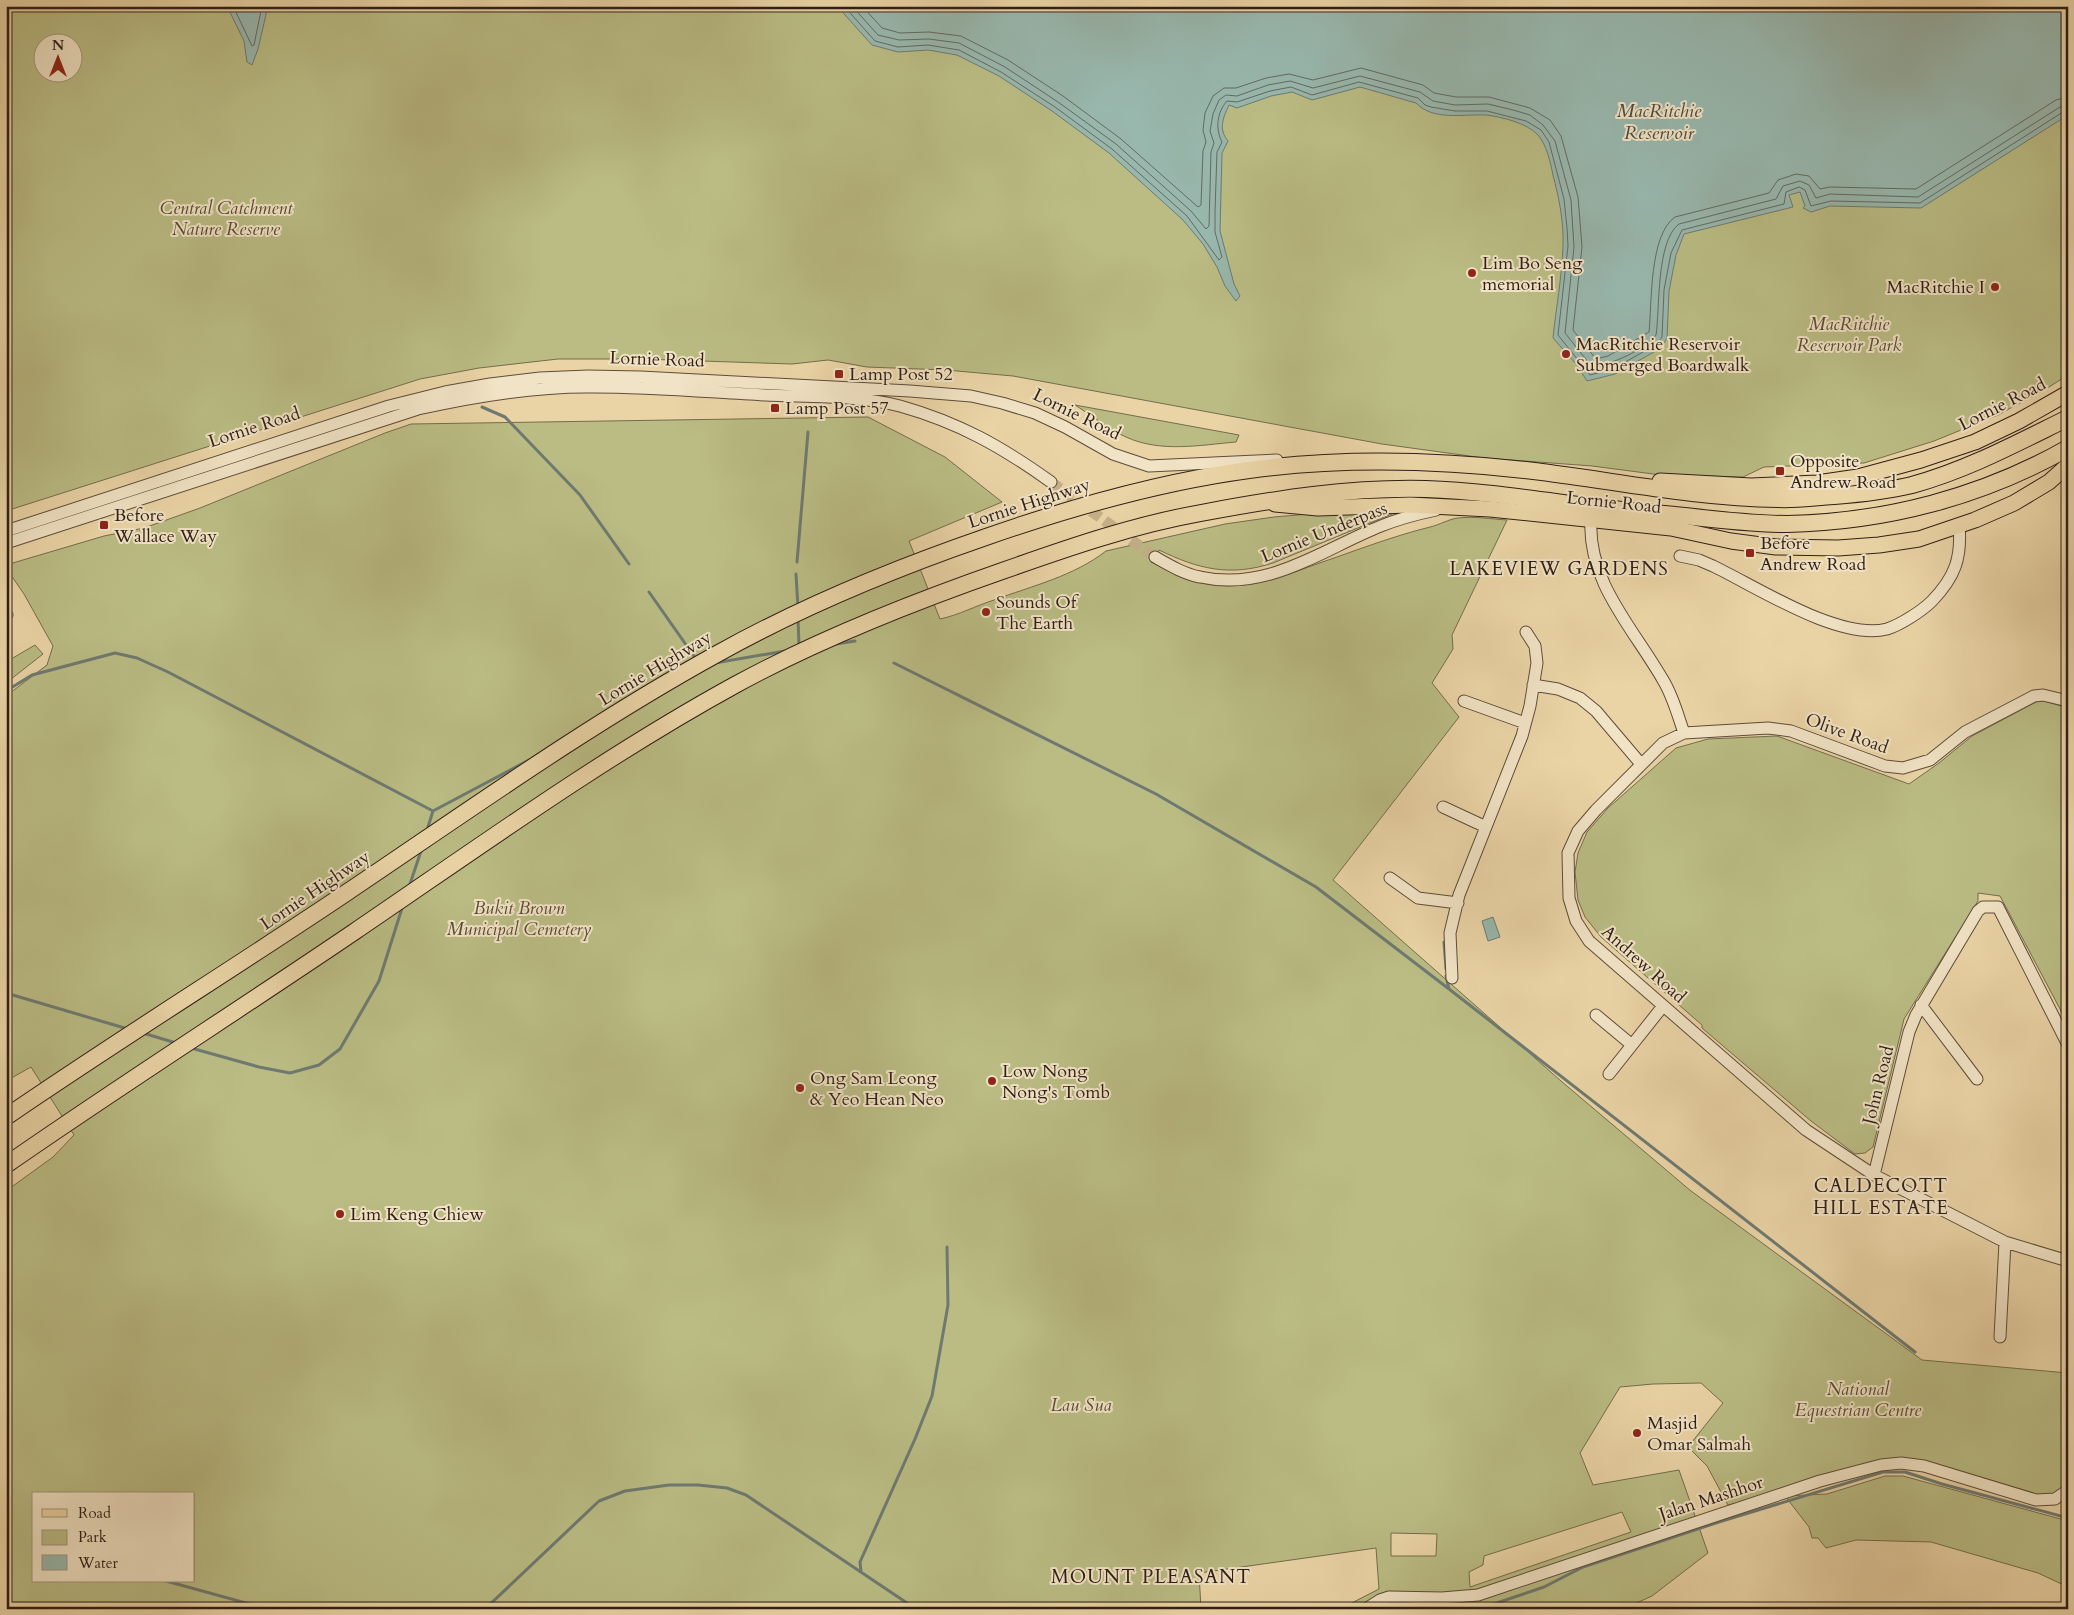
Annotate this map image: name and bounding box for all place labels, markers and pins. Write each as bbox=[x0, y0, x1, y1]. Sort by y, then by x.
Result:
place label: Lim Bo Seng memorial bbox=[1482, 251, 1583, 297]
marker: Lim Bo Seng memorial bbox=[1466, 267, 1478, 279]
place label: MacRitchie I bbox=[1887, 275, 1985, 300]
marker: MacRitchie I bbox=[1989, 281, 2001, 293]
place label: MacRitchie Reservoir Submerged Boardwalk bbox=[1576, 332, 1750, 378]
marker: MacRitchie Reservoir Submerged Boardwalk bbox=[1560, 348, 1572, 360]
place label: Lamp Post 52 bbox=[849, 362, 953, 387]
marker: Lamp Post 52 bbox=[833, 368, 845, 380]
place label: Lamp Post 57 bbox=[785, 396, 889, 421]
marker: Lamp Post 57 bbox=[769, 402, 781, 414]
place label: Opposite Andrew Road bbox=[1790, 449, 1897, 495]
marker: Opposite Andrew Road bbox=[1774, 465, 1786, 477]
place label: Before Wallace Way bbox=[113, 503, 217, 549]
marker: Before Wallace Way bbox=[98, 519, 110, 531]
place label: Before Andrew Road bbox=[1760, 531, 1867, 577]
marker: Before Andrew Road bbox=[1744, 547, 1756, 559]
place label: Sounds Of The Earth bbox=[996, 590, 1080, 636]
marker: Sounds Of The Earth bbox=[980, 606, 992, 618]
place label: Low Nong Nong's Tomb bbox=[1002, 1059, 1110, 1105]
place label: Ong Sam Leong & Yeo Hean Neo bbox=[810, 1066, 944, 1112]
marker: Low Nong Nong's Tomb bbox=[986, 1075, 998, 1087]
marker: Ong Sam Leong & Yeo Hean Neo bbox=[794, 1082, 806, 1094]
place label: Lim Keng Chiew bbox=[350, 1202, 485, 1227]
marker: Lim Keng Chiew bbox=[334, 1208, 346, 1220]
place label: Masjid Omar Salmah bbox=[1647, 1411, 1751, 1457]
marker: Masjid Omar Salmah bbox=[1631, 1427, 1643, 1439]

